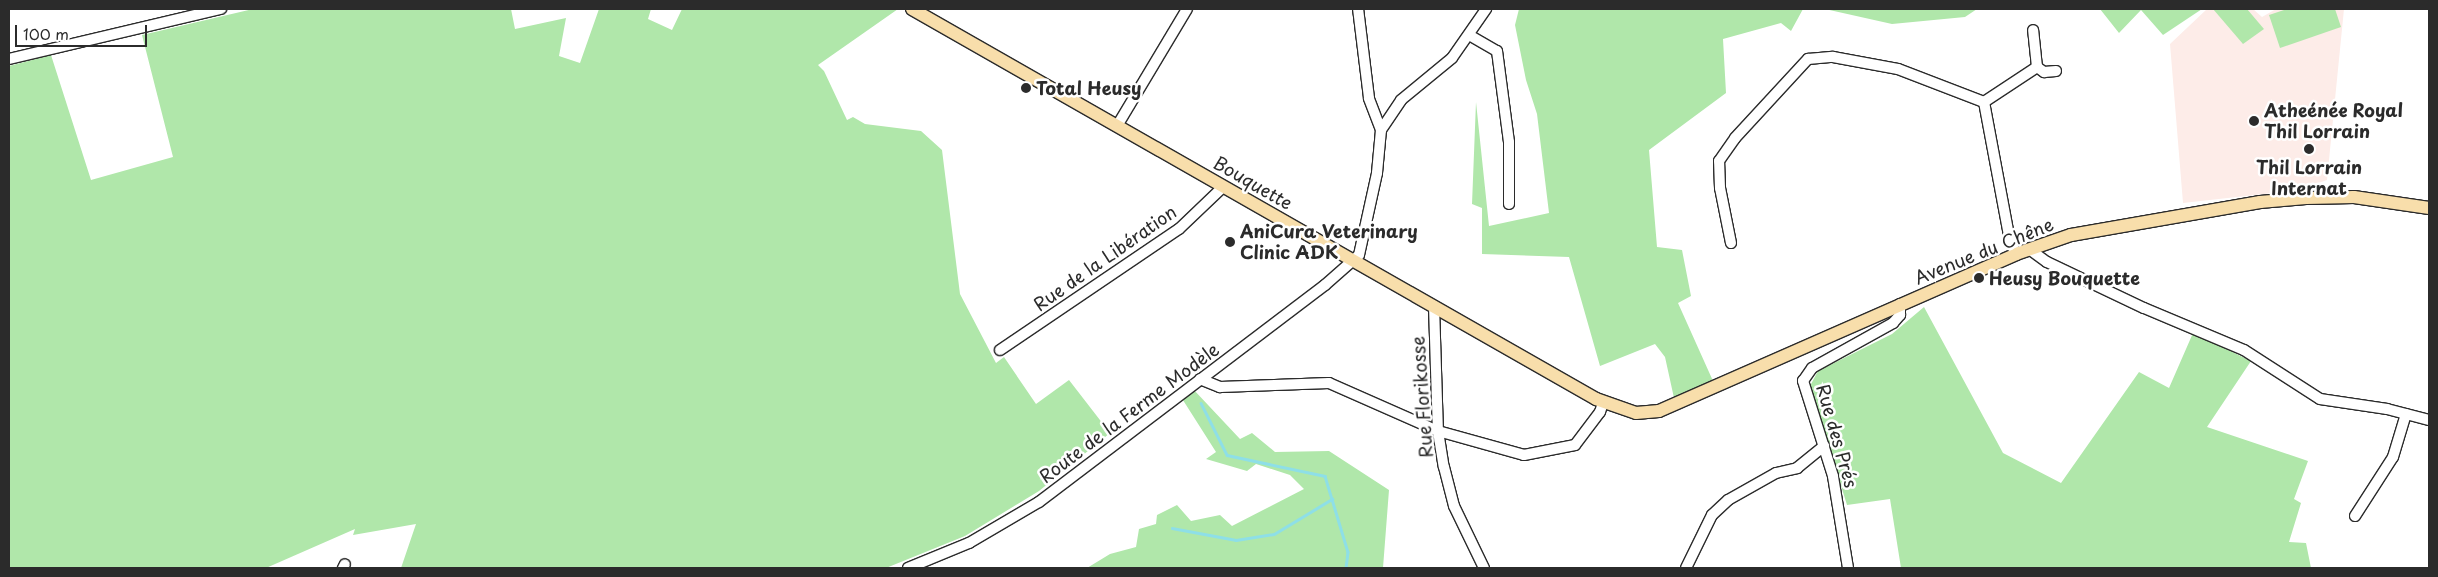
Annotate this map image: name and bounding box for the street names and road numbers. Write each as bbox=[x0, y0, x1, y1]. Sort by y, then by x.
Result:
street label: Bouquette bbox=[1210, 152, 1296, 214]
street label: Rue de la Libération bbox=[1028, 200, 1182, 316]
street label: Avenue du Chêne bbox=[1911, 213, 2057, 289]
street label: Rue Florikosse bbox=[1407, 335, 1437, 459]
street label: Route de la Ferme Modèle bbox=[1033, 337, 1225, 489]
street label: Rue des Prés bbox=[1812, 380, 1862, 492]

